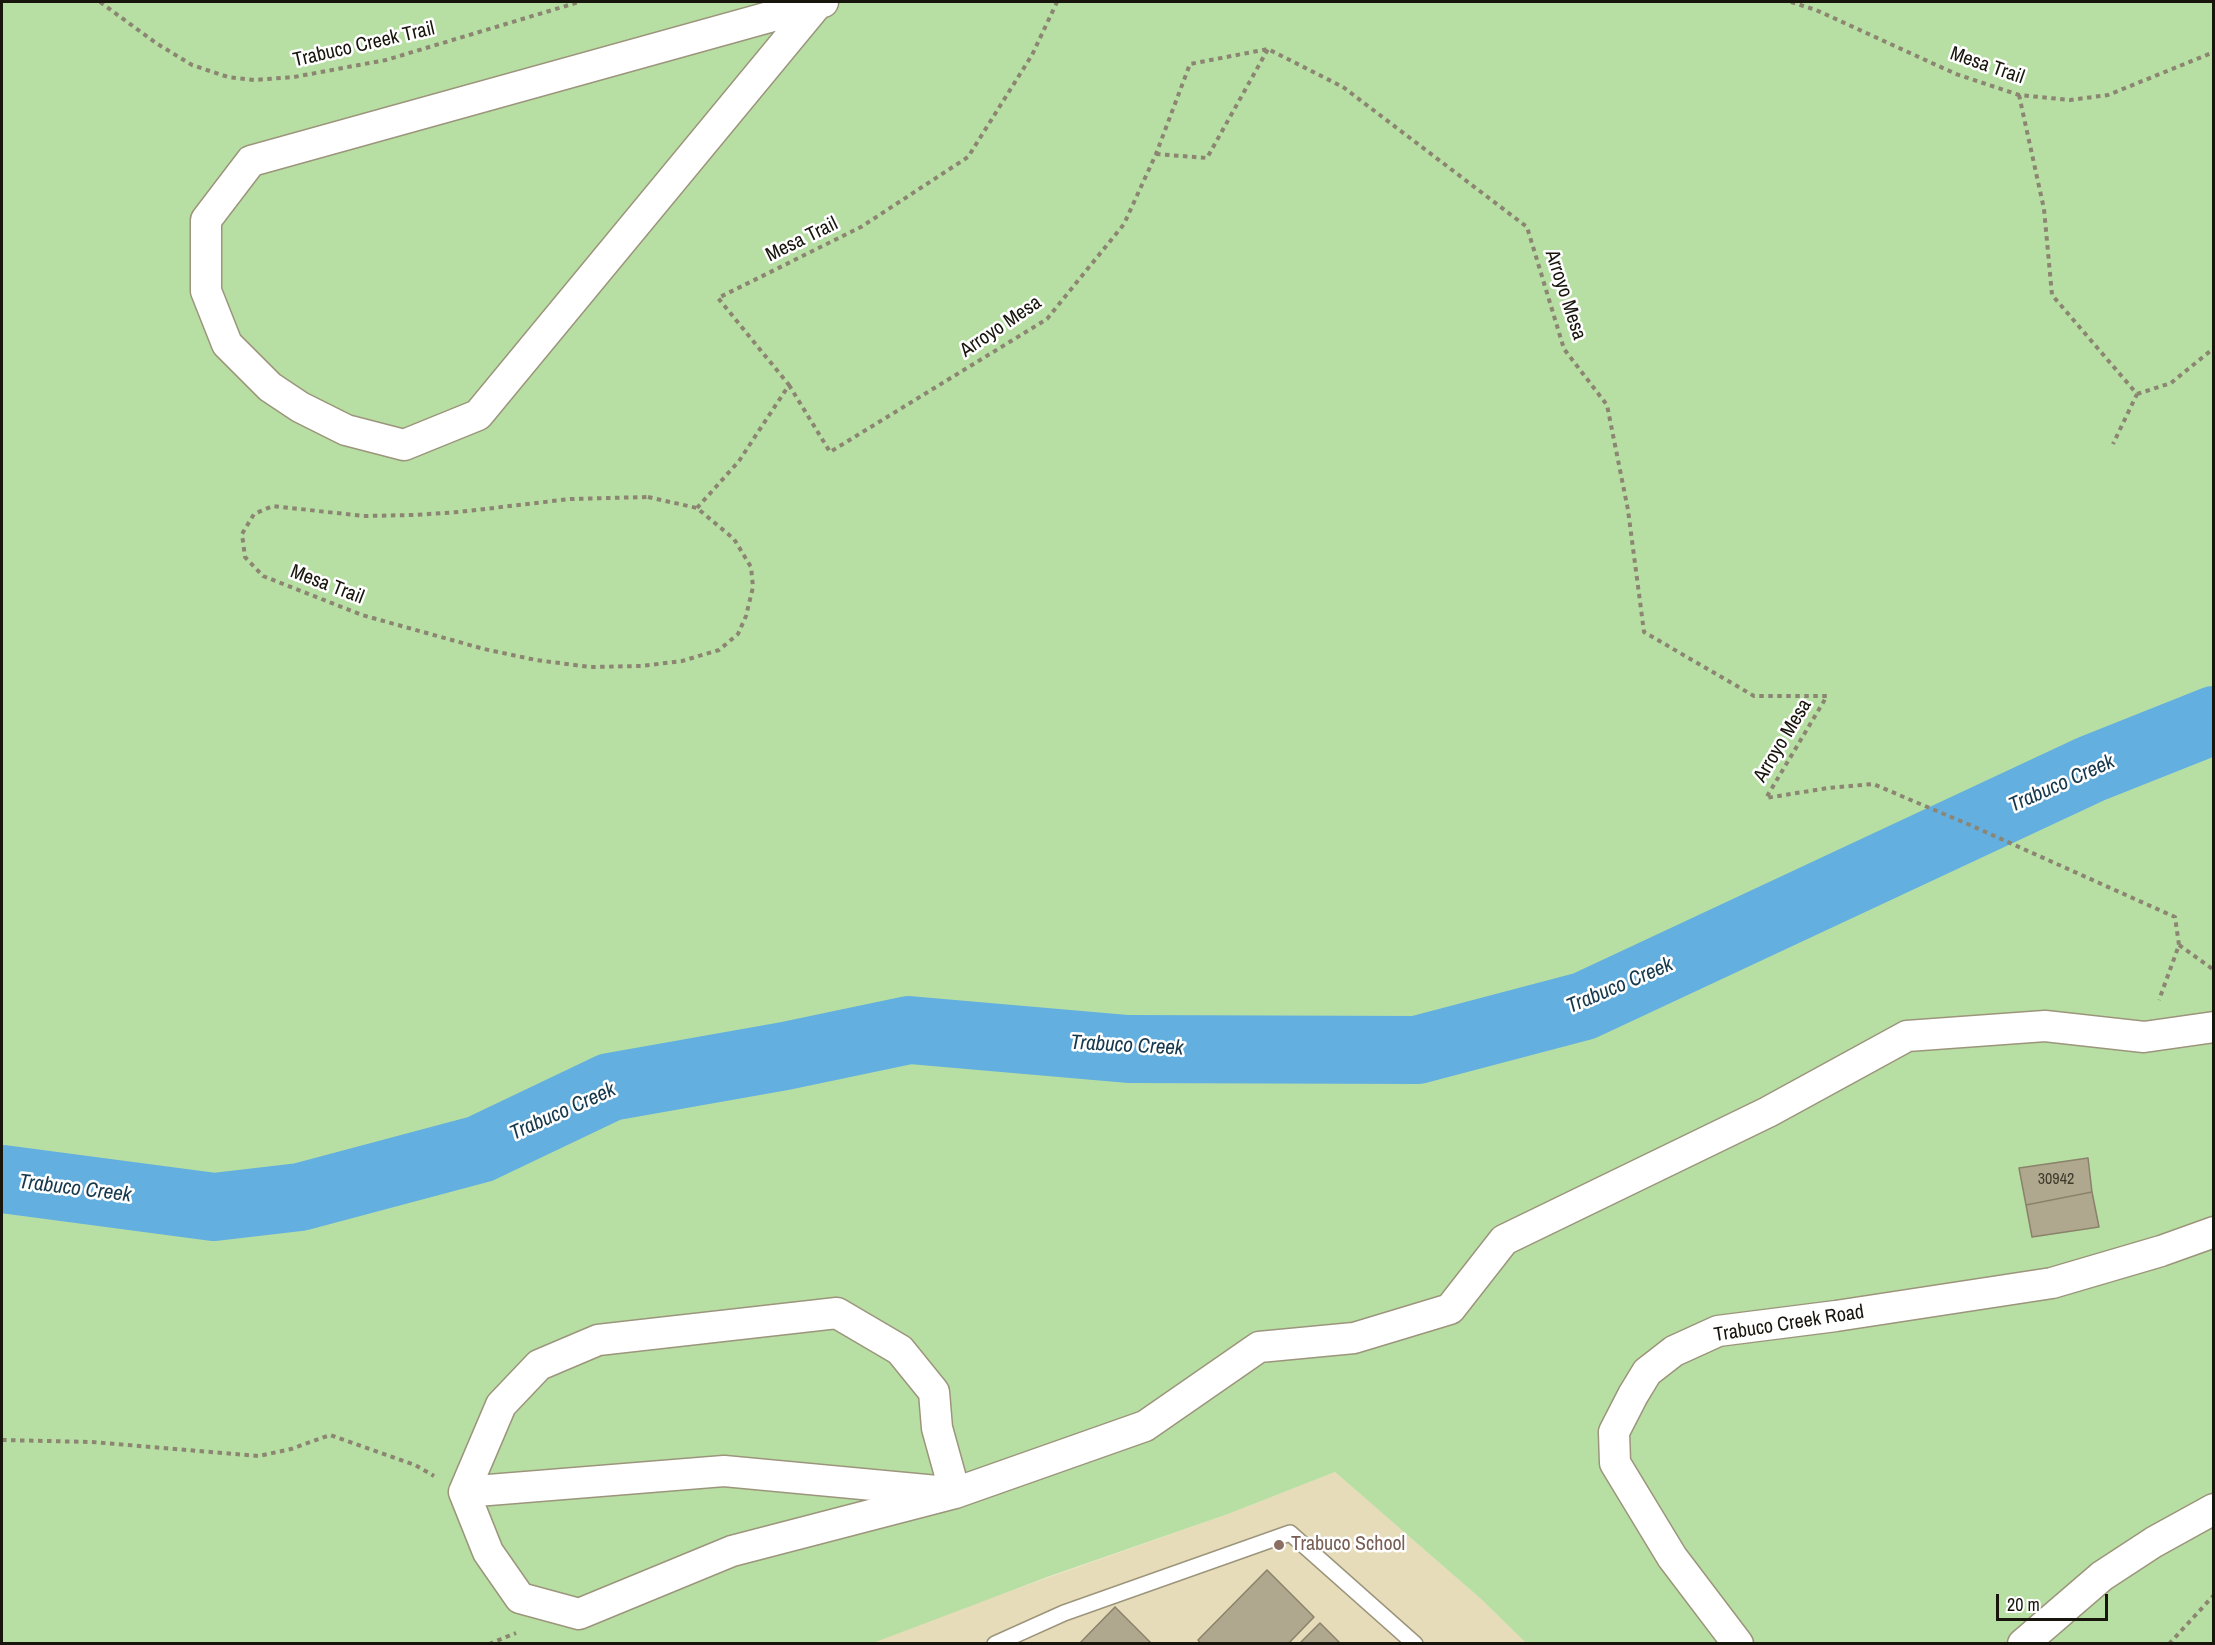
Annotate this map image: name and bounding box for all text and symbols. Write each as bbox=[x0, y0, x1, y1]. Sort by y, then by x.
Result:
street label: Trabuco Creek Trail bbox=[291, 17, 437, 73]
street label: Mesa Trail bbox=[1947, 42, 2027, 90]
street label: Mesa Trail bbox=[762, 212, 842, 268]
street label: Arroyo Mesa bbox=[1539, 247, 1591, 343]
street label: Arroyo Mesa bbox=[956, 291, 1046, 363]
street label: Mesa Trail bbox=[287, 560, 367, 610]
street label: Arroyo Mesa bbox=[1749, 695, 1817, 787]
water label: Trabuco Creek bbox=[2005, 749, 2119, 819]
water label: Trabuco Creek bbox=[1563, 952, 1677, 1020]
water label: Trabuco Creek bbox=[1070, 1030, 1184, 1062]
water label: Trabuco Creek bbox=[506, 1077, 620, 1147]
water label: Trabuco Creek bbox=[17, 1170, 133, 1208]
house number: 30942 bbox=[2038, 1170, 2074, 1190]
street label: Trabuco Creek Road bbox=[1712, 1300, 1866, 1348]
place label: Trabuco School bbox=[1291, 1533, 1405, 1557]
marker: Trabuco School bbox=[1272, 1538, 1286, 1552]
scale bar bbox=[1999, 1582, 2112, 1620]
text: 20 m bbox=[2007, 1592, 2040, 1617]

